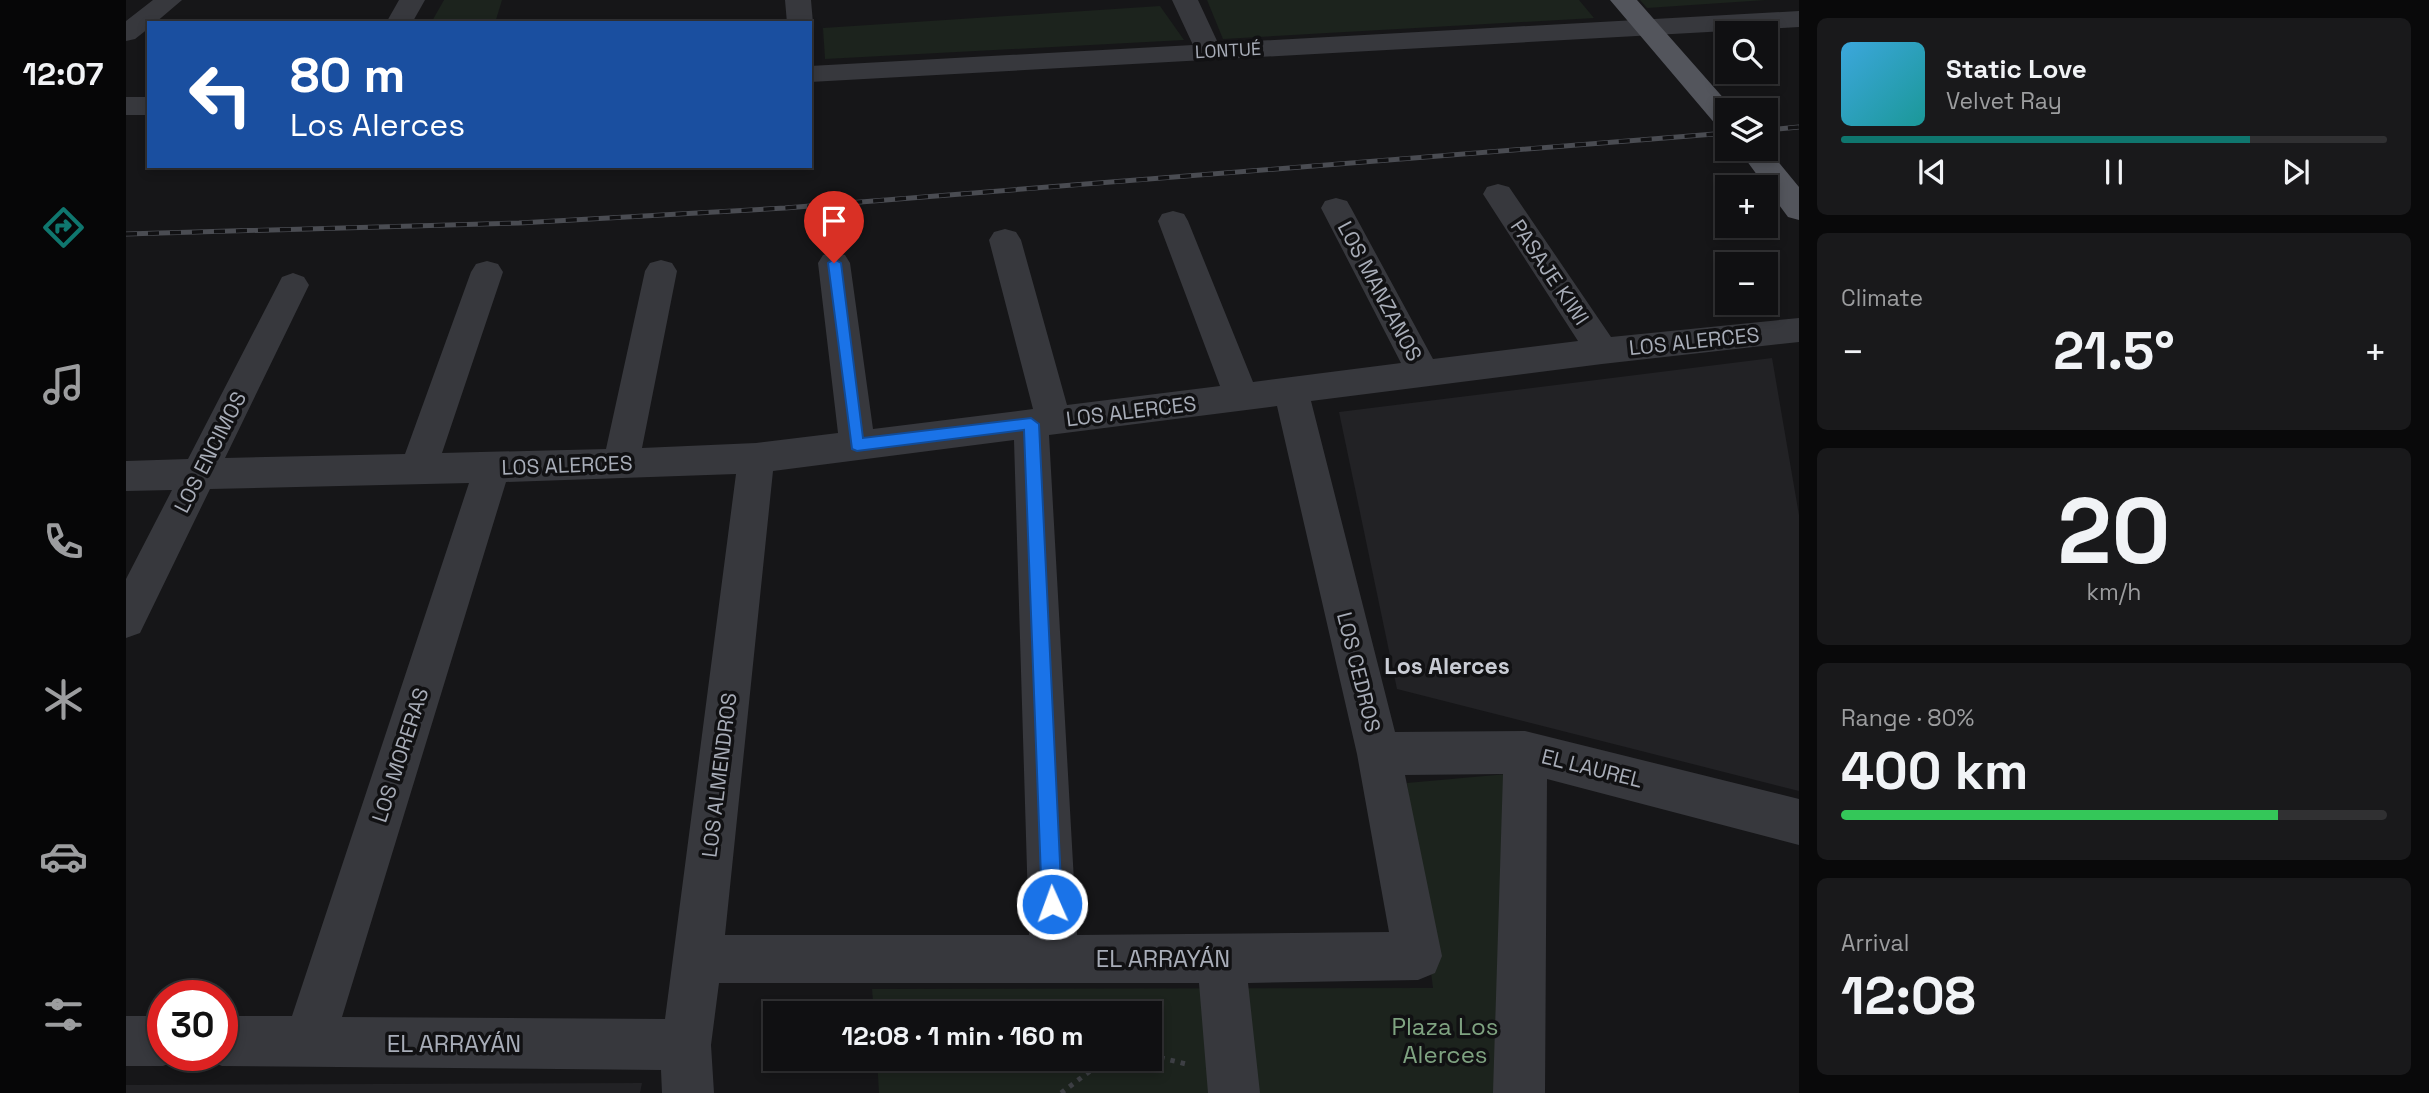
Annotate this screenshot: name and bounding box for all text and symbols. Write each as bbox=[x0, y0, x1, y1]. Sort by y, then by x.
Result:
map controls bbox=[1715, 21, 1778, 315]
button: search bbox=[1715, 21, 1778, 84]
street label: LONTUÉ bbox=[1194, 37, 1262, 63]
text: 80 m bbox=[290, 44, 405, 106]
icon: left bbox=[175, 49, 266, 140]
text: Static Love bbox=[1946, 52, 2087, 86]
text: 12:07 bbox=[23, 54, 103, 94]
text: Velvet Ray bbox=[1946, 86, 2062, 116]
button: layers bbox=[1715, 98, 1778, 161]
text: Los Alerces bbox=[290, 105, 465, 145]
icon: previous bbox=[1913, 153, 1951, 191]
icon: pause bbox=[2095, 153, 2133, 191]
icon: next bbox=[2277, 153, 2315, 191]
button: + bbox=[1715, 175, 1778, 238]
pin bbox=[804, 191, 864, 263]
icon: arrive bbox=[815, 202, 853, 240]
icon: directions bbox=[39, 203, 88, 252]
street label: PASAJE KIWI bbox=[1505, 214, 1595, 330]
street label: LOS MANZANOS bbox=[1332, 216, 1428, 366]
button: − bbox=[1715, 252, 1778, 315]
text: Climate bbox=[1841, 283, 1923, 313]
text: 21.5° bbox=[2053, 318, 2175, 384]
street label: LOS ALERCES bbox=[1627, 321, 1761, 361]
text: − bbox=[1841, 328, 1865, 376]
text: + bbox=[2363, 328, 2387, 376]
icon: music bbox=[39, 360, 88, 409]
street label: LOS ENCIMOS bbox=[168, 387, 252, 517]
street label: LOS ALERCES bbox=[1064, 390, 1198, 432]
street label: LOS ALERCES bbox=[501, 449, 633, 481]
text: 20 bbox=[2057, 473, 2171, 590]
icon: phone bbox=[39, 517, 88, 566]
text: km/h bbox=[2087, 577, 2141, 607]
street label: LOS CEDROS bbox=[1331, 609, 1387, 735]
district label: Los Alerces bbox=[1384, 651, 1510, 681]
icon: climate bbox=[39, 675, 88, 724]
street label: LOS MORERAS bbox=[366, 684, 434, 826]
street label: LOS ALMENDROS bbox=[695, 691, 743, 859]
text: Range · 80% bbox=[1841, 703, 1974, 733]
text: 400 km bbox=[1841, 738, 2028, 804]
street label: EL LAUREL bbox=[1539, 742, 1645, 794]
icon: car bbox=[39, 832, 88, 881]
position arrow bbox=[1015, 867, 1089, 941]
text: Arrival bbox=[1841, 928, 1909, 958]
street label: EL ARRAYÁN bbox=[1096, 943, 1230, 974]
text: 12:08 bbox=[1841, 963, 1976, 1029]
speed limit sign: 30 bbox=[147, 980, 238, 1071]
icon: filters bbox=[39, 990, 88, 1039]
park label: Plaza Los Alerces bbox=[1391, 1011, 1499, 1070]
text: 12:08 · 1 min · 160 m bbox=[841, 1019, 1084, 1053]
street label: EL ARRAYÁN bbox=[387, 1028, 521, 1059]

